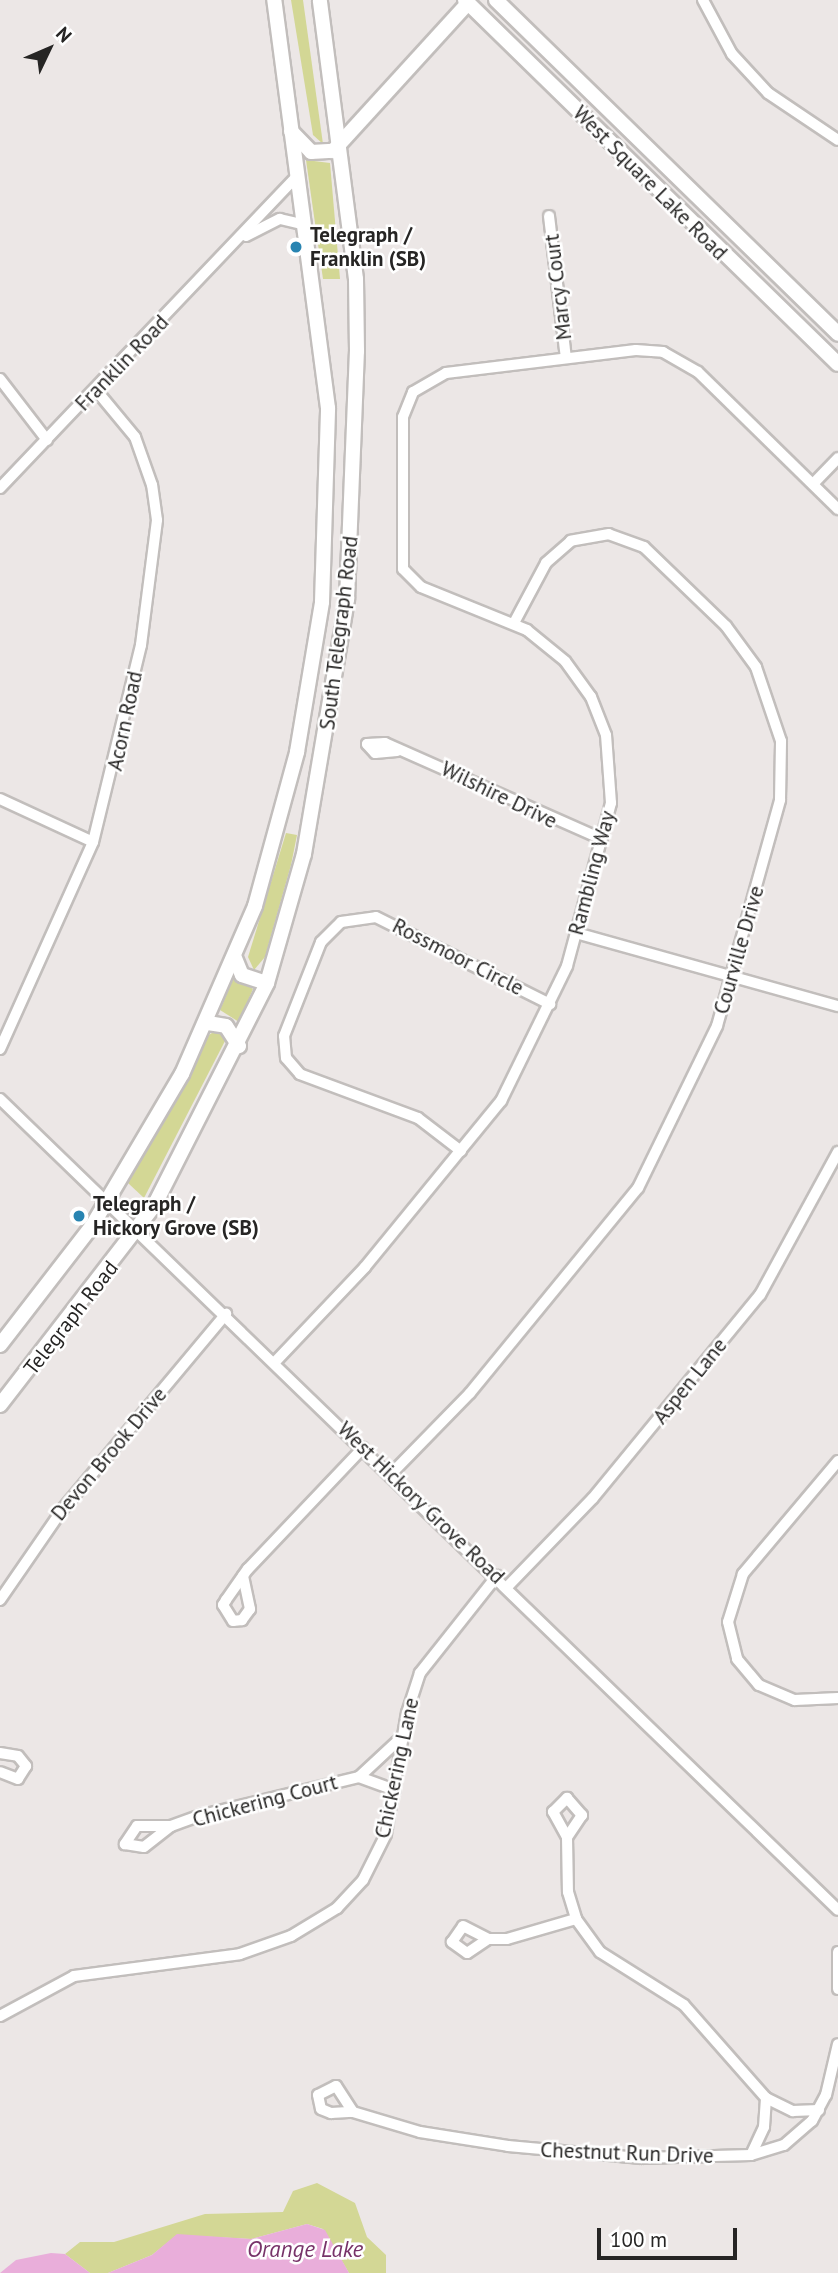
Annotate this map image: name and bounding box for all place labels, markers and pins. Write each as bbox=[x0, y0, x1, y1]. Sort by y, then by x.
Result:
place label: Telegraph / Franklin (SB) bbox=[310, 222, 426, 272]
marker: Telegraph / Franklin (SB) bbox=[288, 239, 304, 255]
place label: Telegraph / Hickory Grove (SB) bbox=[93, 1191, 260, 1241]
marker: Telegraph / Hickory Grove (SB) bbox=[71, 1208, 87, 1224]

